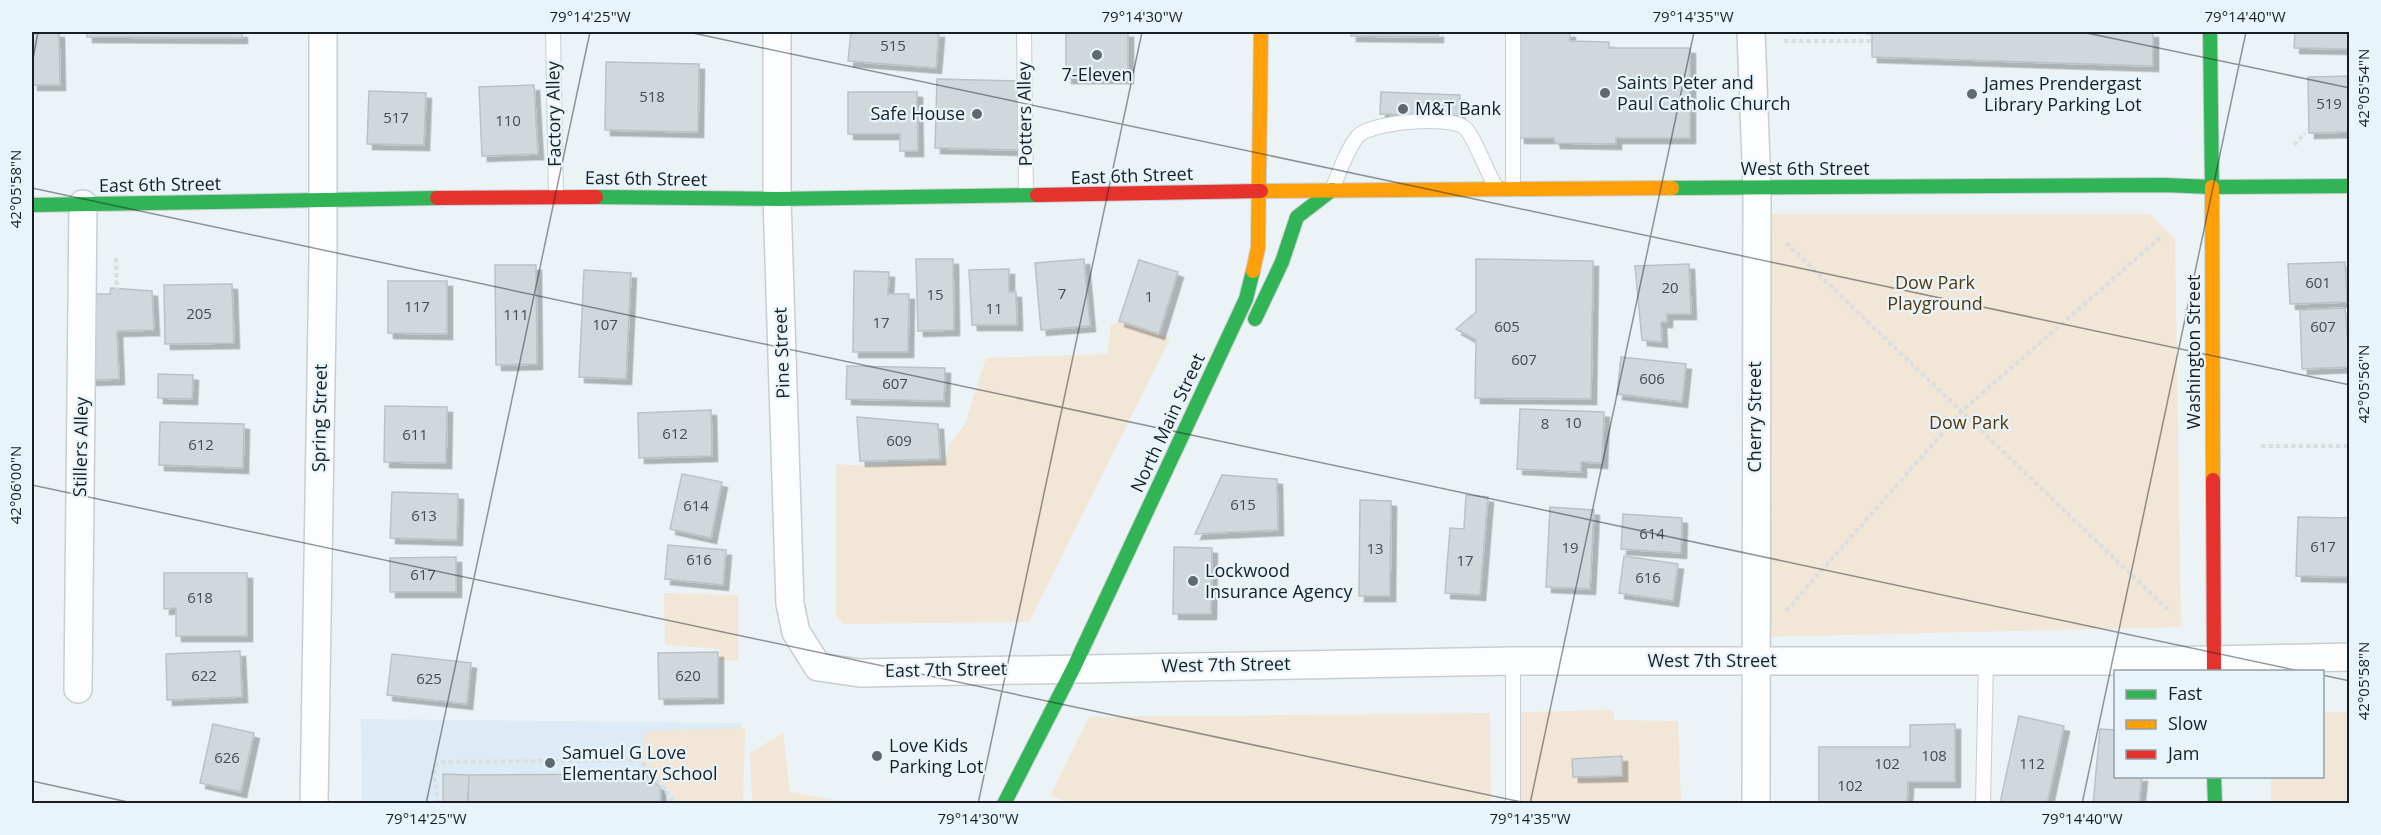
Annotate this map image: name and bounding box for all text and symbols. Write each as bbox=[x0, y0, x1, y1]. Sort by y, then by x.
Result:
text: 79°14'25"W bbox=[550, 6, 631, 26]
text: 79°14'30"W bbox=[1102, 6, 1183, 26]
text: 79°14'35"W bbox=[1653, 6, 1734, 26]
text: 79°14'40"W bbox=[2205, 6, 2286, 26]
house number: 515 bbox=[880, 35, 906, 55]
marker: 7-Eleven bbox=[1090, 48, 1104, 62]
text: 42°05'54"N bbox=[2353, 49, 2373, 127]
street label: Factory Alley bbox=[540, 60, 566, 167]
street label: Potters Alley bbox=[1011, 60, 1037, 167]
place label: 7-Eleven bbox=[1062, 62, 1132, 86]
place label: Saints Peter and Paul Catholic Church bbox=[1617, 70, 1791, 115]
place label: James Prendergast Library Parking Lot bbox=[1982, 71, 2142, 116]
house number: 518 bbox=[639, 86, 665, 106]
marker: Saints Peter and Paul Catholic Church bbox=[1598, 86, 1612, 100]
marker: James Prendergast Library Parking Lot bbox=[1965, 87, 1979, 101]
house number: 519 bbox=[2316, 93, 2342, 113]
place label: M&T Bank bbox=[1415, 96, 1502, 120]
place label: Safe House bbox=[870, 101, 965, 125]
marker: M&T Bank bbox=[1396, 102, 1410, 116]
house number: 517 bbox=[383, 107, 409, 127]
marker: Safe House bbox=[970, 107, 984, 121]
house number: 110 bbox=[495, 110, 521, 130]
text: 42°05'58"N bbox=[5, 150, 25, 228]
street label: West 6th Street bbox=[1740, 156, 1870, 180]
street label: East 6th Street bbox=[1070, 161, 1194, 189]
street label: East 6th Street bbox=[585, 165, 707, 191]
street label: East 6th Street bbox=[99, 171, 221, 197]
park label: Dow Park Playground bbox=[1887, 270, 1983, 315]
house number: 601 bbox=[2305, 272, 2331, 292]
street label: Washington Street bbox=[2181, 275, 2205, 429]
house number: 20 bbox=[1661, 277, 1679, 297]
house number: 7 bbox=[1058, 283, 1066, 303]
house number: 15 bbox=[926, 284, 944, 304]
house number: 1 bbox=[1145, 286, 1153, 306]
house number: 117 bbox=[404, 296, 430, 316]
house number: 11 bbox=[985, 298, 1003, 318]
house number: 205 bbox=[186, 303, 212, 323]
house number: 111 bbox=[503, 304, 529, 324]
street label: Pine Street bbox=[767, 307, 795, 399]
house number: 17 bbox=[872, 312, 890, 332]
house number: 107 bbox=[592, 314, 618, 334]
house number: 605 bbox=[1494, 316, 1520, 336]
house number: 607 bbox=[2310, 316, 2336, 336]
text: 42°05'56"N bbox=[2353, 345, 2373, 423]
street label: North Main Street bbox=[1124, 349, 1210, 496]
house number: 607 bbox=[1511, 349, 1537, 369]
street label: Cherry Street bbox=[1742, 361, 1766, 473]
street label: Spring Street bbox=[306, 364, 332, 472]
house number: 606 bbox=[1639, 368, 1665, 388]
house number: 607 bbox=[882, 373, 908, 393]
street label: Stillers Alley bbox=[67, 396, 93, 497]
park label: Dow Park bbox=[1929, 410, 2010, 434]
house number: 10 bbox=[1564, 412, 1582, 432]
house number: 8 bbox=[1541, 413, 1549, 433]
house number: 612 bbox=[662, 423, 688, 443]
house number: 611 bbox=[402, 424, 428, 444]
house number: 609 bbox=[886, 430, 912, 450]
house number: 612 bbox=[188, 434, 214, 454]
text: 42°06'00"N bbox=[5, 446, 25, 524]
house number: 615 bbox=[1230, 494, 1256, 514]
house number: 614 bbox=[683, 495, 709, 515]
house number: 613 bbox=[411, 505, 437, 525]
house number: 614 bbox=[1639, 523, 1665, 543]
house number: 617 bbox=[2310, 536, 2336, 556]
house number: 19 bbox=[1561, 537, 1579, 557]
house number: 13 bbox=[1366, 538, 1384, 558]
house number: 616 bbox=[686, 549, 712, 569]
house number: 17 bbox=[1456, 550, 1474, 570]
place label: Lockwood Insurance Agency bbox=[1205, 558, 1353, 603]
house number: 617 bbox=[410, 564, 436, 584]
house number: 616 bbox=[1635, 567, 1661, 587]
marker: Lockwood Insurance Agency bbox=[1186, 574, 1200, 588]
house number: 618 bbox=[187, 587, 213, 607]
text: 42°05'58"N bbox=[2353, 642, 2373, 720]
street label: West 7th Street bbox=[1647, 648, 1777, 672]
street label: West 7th Street bbox=[1161, 651, 1291, 677]
street label: East 7th Street bbox=[885, 656, 1007, 682]
house number: 622 bbox=[191, 665, 217, 685]
house number: 620 bbox=[675, 665, 701, 685]
house number: 625 bbox=[416, 668, 442, 688]
legend bbox=[2114, 670, 2324, 778]
text: Fast bbox=[2168, 681, 2202, 705]
text: Slow bbox=[2168, 711, 2207, 735]
place label: Love Kids Parking Lot bbox=[889, 733, 983, 778]
place label: Samuel G Love Elementary School bbox=[562, 740, 718, 785]
text: Jam bbox=[2166, 741, 2200, 765]
house number: 108 bbox=[1921, 745, 1947, 765]
house number: 626 bbox=[214, 747, 240, 767]
marker: Love Kids Parking Lot bbox=[870, 749, 884, 763]
house number: 102 bbox=[1874, 753, 1900, 773]
house number: 112 bbox=[2019, 753, 2045, 773]
marker: Samuel G Love Elementary School bbox=[543, 756, 557, 770]
house number: 102 bbox=[1837, 775, 1863, 795]
text: 79°14'25"W bbox=[386, 808, 467, 828]
text: 79°14'30"W bbox=[938, 808, 1019, 828]
text: 79°14'35"W bbox=[1490, 808, 1571, 828]
text: 79°14'40"W bbox=[2042, 808, 2123, 828]

